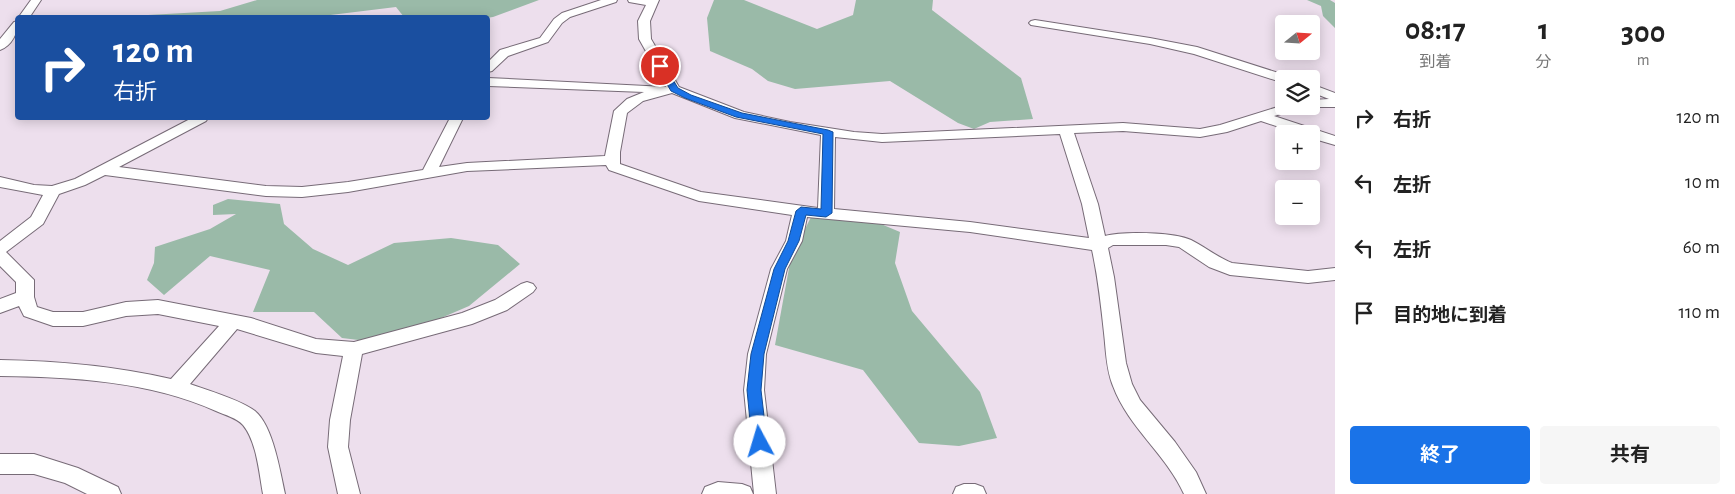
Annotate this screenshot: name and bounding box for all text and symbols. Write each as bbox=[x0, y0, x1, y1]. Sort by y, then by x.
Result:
north arrow bbox=[1275, 15, 1320, 60]
map controls bbox=[1275, 15, 1320, 225]
text: 08:17 bbox=[1405, 15, 1466, 45]
text: 1 bbox=[1538, 15, 1549, 45]
text: 300 bbox=[1621, 18, 1665, 48]
text: 120 m bbox=[113, 34, 194, 69]
icon: right bbox=[30, 35, 95, 100]
pin bbox=[639, 45, 681, 87]
icon: arrive bbox=[646, 52, 674, 80]
text: m bbox=[1637, 52, 1650, 68]
text: 到着 bbox=[1419, 54, 1451, 70]
text: 分 bbox=[1535, 54, 1551, 70]
button: layers bbox=[1275, 70, 1320, 115]
text: 右折 bbox=[113, 81, 157, 103]
icon: right bbox=[1350, 104, 1378, 132]
text: 120 m bbox=[1676, 108, 1720, 127]
text: 右折 bbox=[1393, 111, 1431, 130]
button: + bbox=[1275, 125, 1320, 170]
icon: left bbox=[1350, 169, 1378, 197]
text: 10 m bbox=[1685, 173, 1720, 192]
text: 左折 bbox=[1393, 176, 1431, 195]
button: − bbox=[1275, 180, 1320, 225]
icon: left bbox=[1350, 234, 1378, 262]
text: 60 m bbox=[1683, 238, 1720, 257]
text: 左折 bbox=[1393, 241, 1431, 260]
icon: arrive bbox=[1350, 299, 1378, 327]
text: 110 m bbox=[1679, 303, 1720, 322]
text: 目的地に到着 bbox=[1393, 306, 1507, 325]
position arrow bbox=[733, 415, 785, 467]
button: 終了 bbox=[1350, 426, 1530, 484]
button: 共有 bbox=[1540, 426, 1720, 484]

